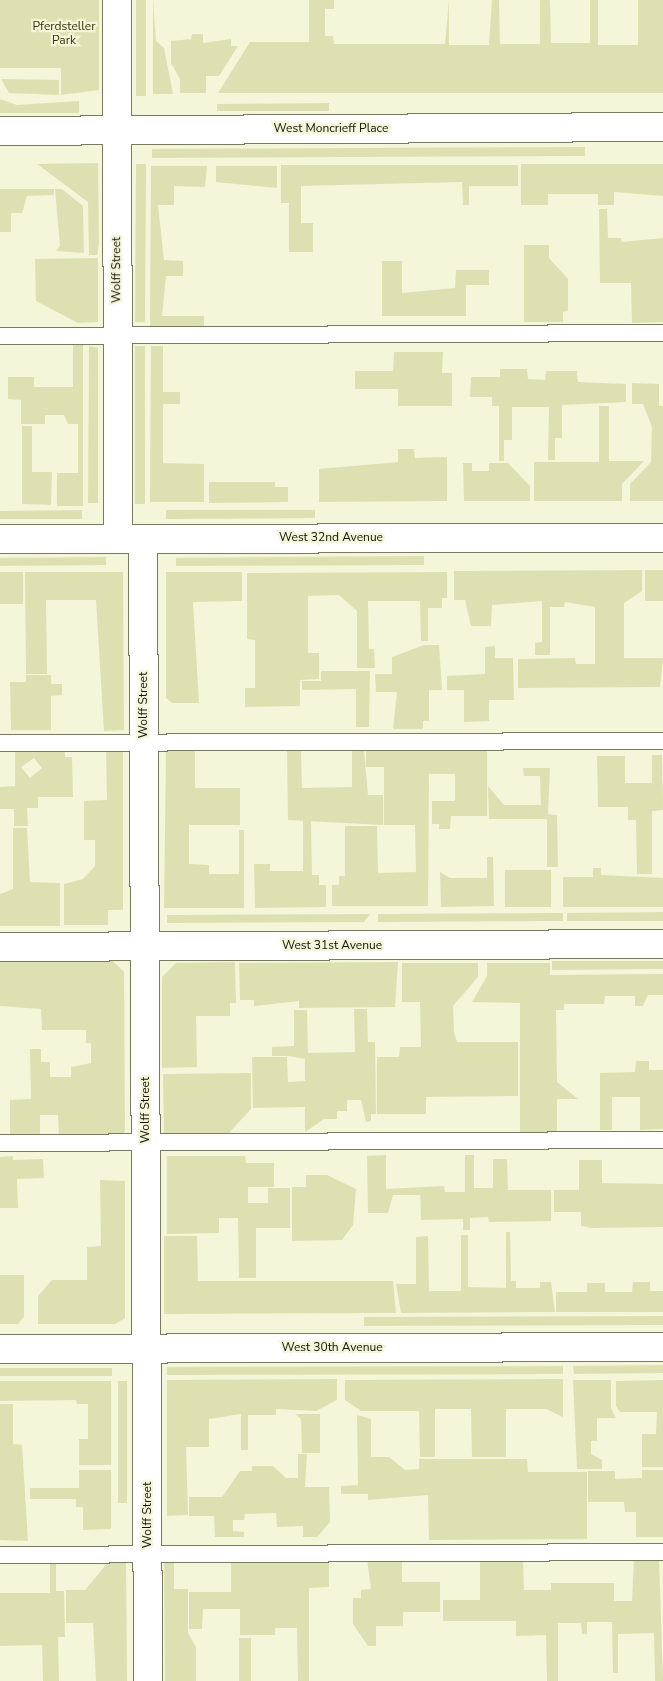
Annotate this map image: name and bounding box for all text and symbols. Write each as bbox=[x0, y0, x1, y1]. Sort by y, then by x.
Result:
park label: Pferdsteller Park bbox=[33, 20, 95, 48]
street label: West Moncrieff Place bbox=[274, 122, 388, 136]
street label: Wolff Street bbox=[110, 237, 124, 303]
street label: West 32nd Avenue bbox=[279, 531, 383, 545]
street label: Wolff Street bbox=[137, 672, 151, 738]
street label: West 31st Avenue bbox=[282, 939, 382, 953]
street label: Wolff Street bbox=[139, 1077, 153, 1143]
street label: West 30th Avenue bbox=[281, 1341, 383, 1355]
street label: Wolff Street bbox=[141, 1482, 155, 1548]

